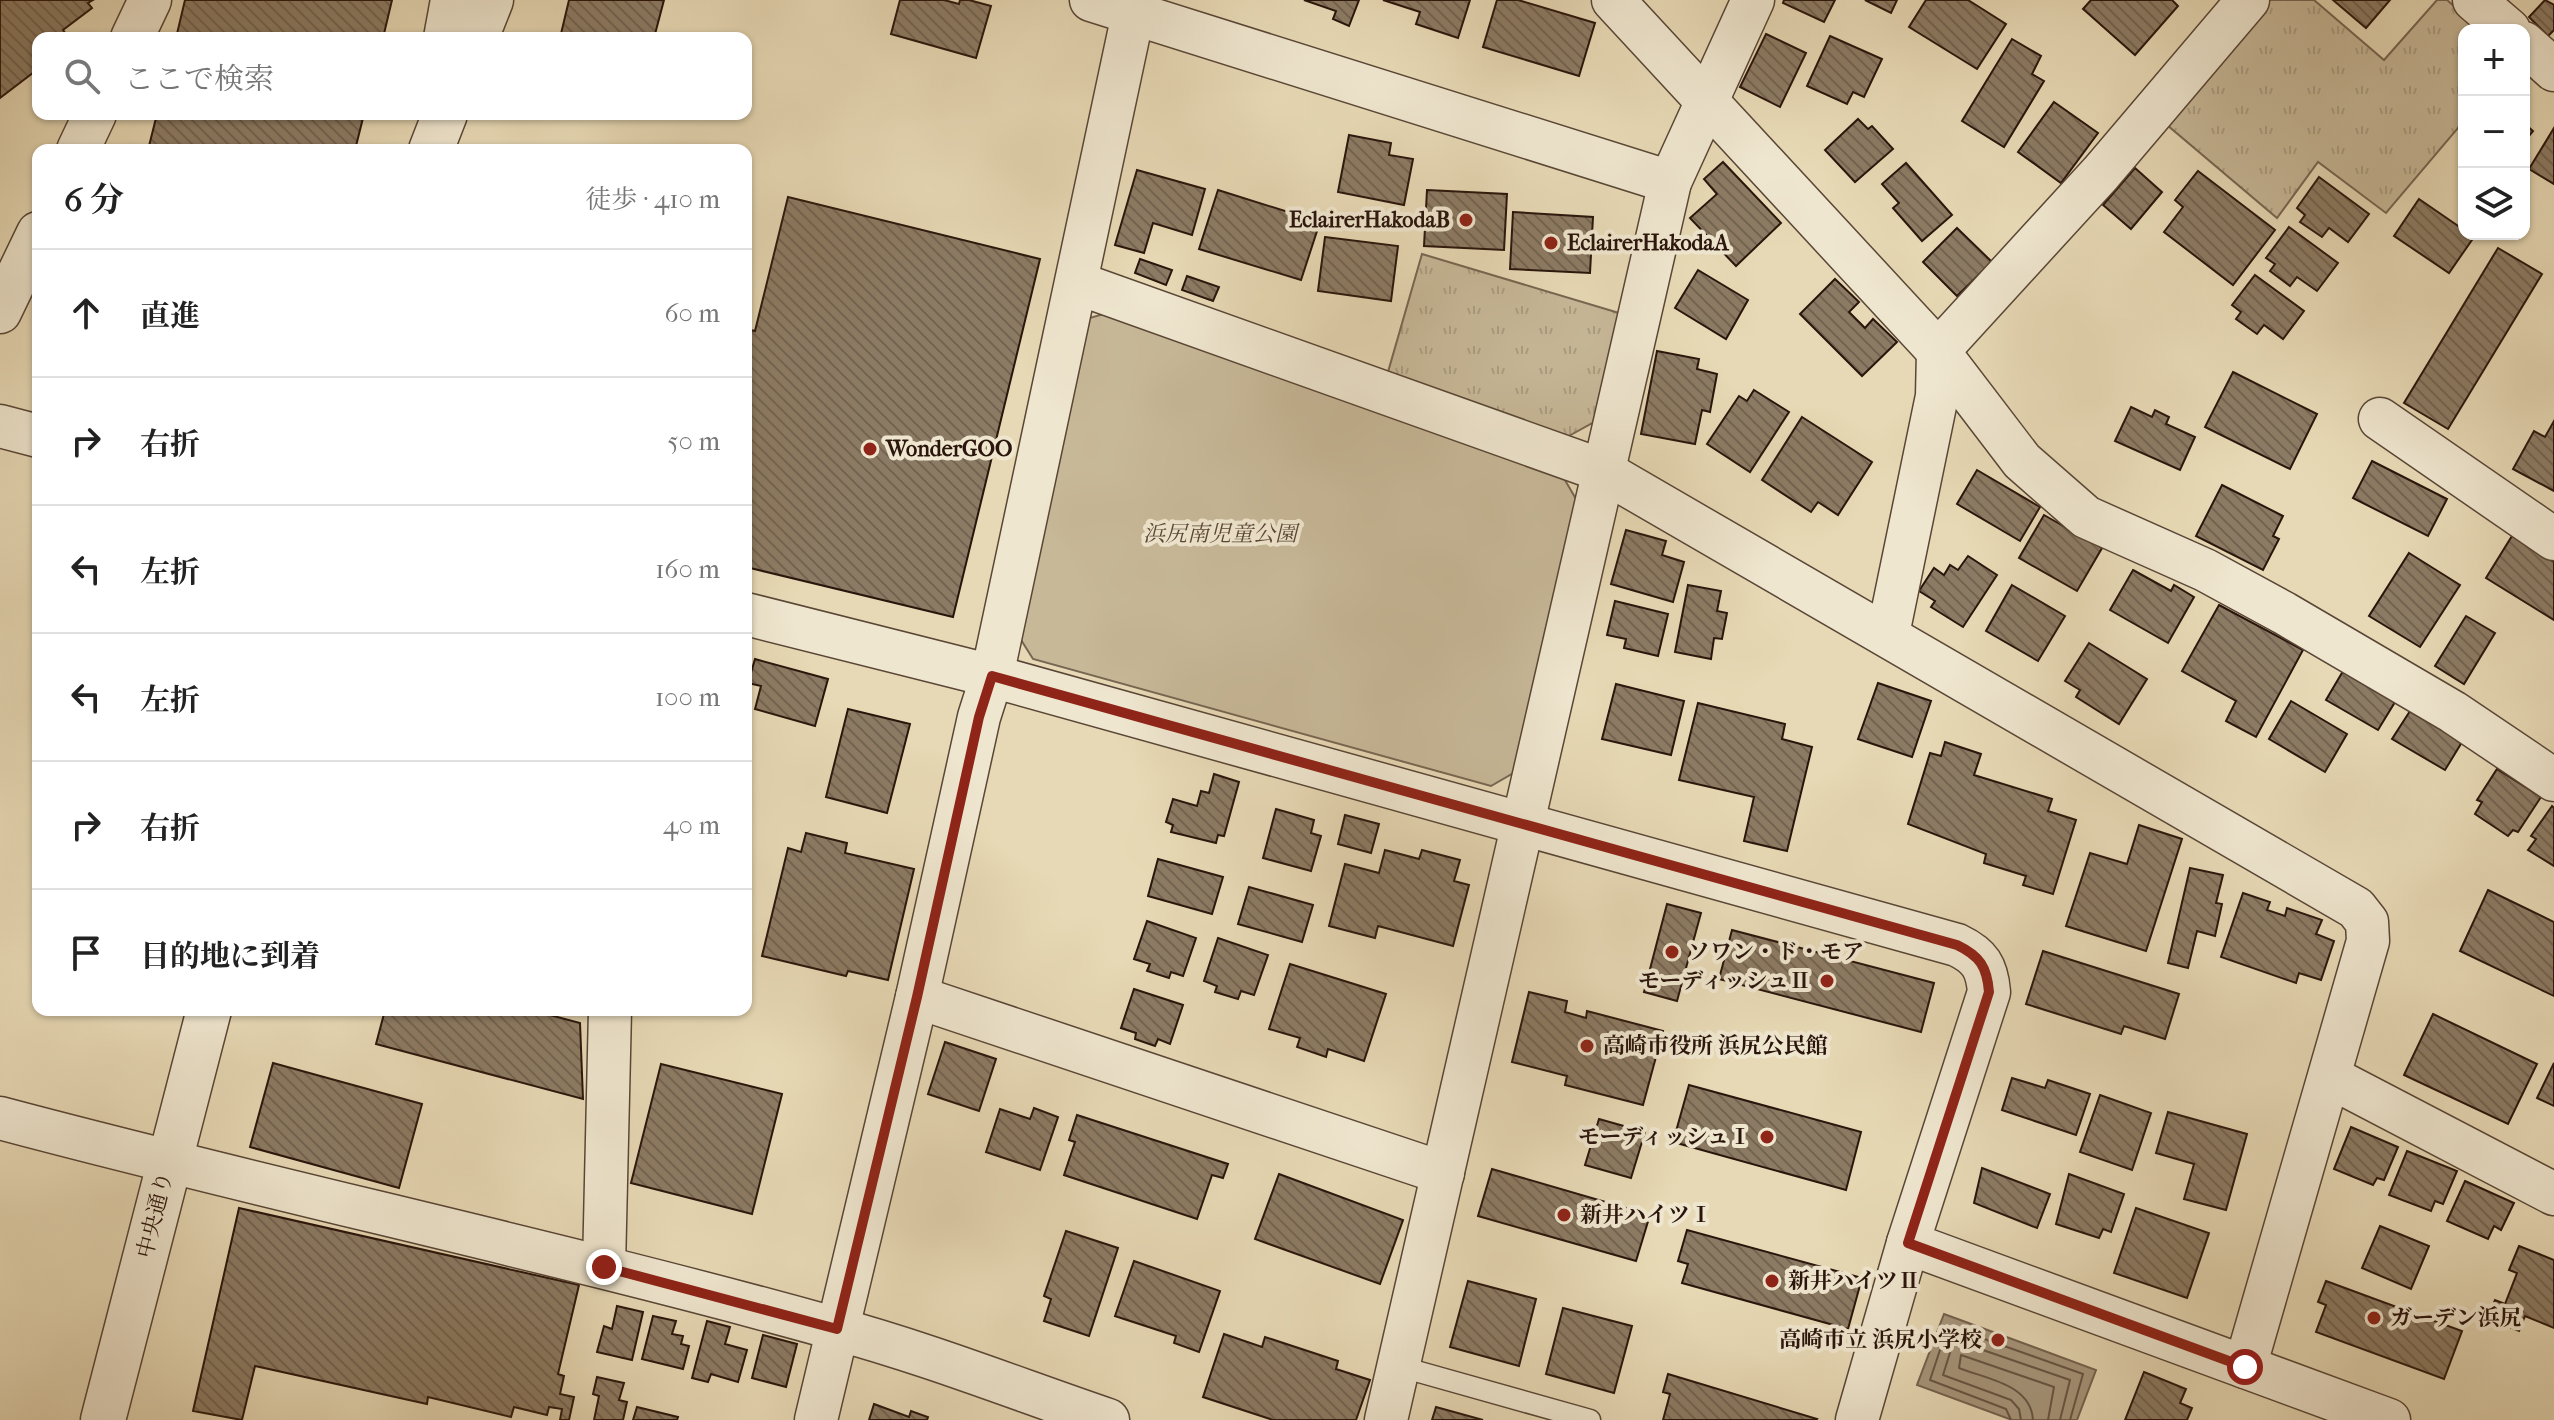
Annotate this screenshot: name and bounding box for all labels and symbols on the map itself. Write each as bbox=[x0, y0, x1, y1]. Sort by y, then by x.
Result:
place label: EclairerHakodaB bbox=[1289, 207, 1450, 233]
marker: EclairerHakodaB bbox=[1457, 211, 1475, 229]
place label: EclairerHakodaA bbox=[1567, 230, 1729, 256]
marker: EclairerHakodaA bbox=[1542, 234, 1560, 252]
place label: WonderGOO bbox=[885, 436, 1012, 462]
marker: WonderGOO bbox=[861, 440, 879, 458]
park label: 浜尻南児童公園 bbox=[1143, 521, 1300, 547]
place label: ソワン・ド・モア bbox=[1688, 939, 1864, 965]
marker: ソワン・ド・モア bbox=[1663, 943, 1681, 961]
place label: モーディッシュⅡ bbox=[1638, 968, 1811, 994]
marker: モーディッシュⅡ bbox=[1818, 972, 1836, 990]
place label: 高崎市役所 浜尻公民館 bbox=[1603, 1033, 1828, 1059]
marker: 高崎市役所 浜尻公民館 bbox=[1578, 1037, 1596, 1055]
place label: モーディッシュⅠ bbox=[1578, 1124, 1751, 1150]
marker: モーディッシュⅠ bbox=[1758, 1128, 1776, 1146]
street label: 中央通り bbox=[132, 1169, 178, 1261]
place label: 新井ハイツⅠ bbox=[1580, 1202, 1712, 1228]
marker: 新井ハイツⅠ bbox=[1555, 1206, 1573, 1224]
route end bbox=[586, 1249, 622, 1285]
place label: 新井ハイツⅡ bbox=[1788, 1268, 1920, 1294]
marker: 新井ハイツⅡ bbox=[1763, 1272, 1781, 1290]
place label: ガーデン浜尻 bbox=[2390, 1305, 2522, 1331]
marker: ガーデン浜尻 bbox=[2365, 1309, 2383, 1327]
place label: 高崎市立 浜尻小学校 bbox=[1779, 1327, 1982, 1353]
marker: 高崎市立 浜尻小学校 bbox=[1989, 1331, 2007, 1349]
route start bbox=[2227, 1349, 2263, 1385]

